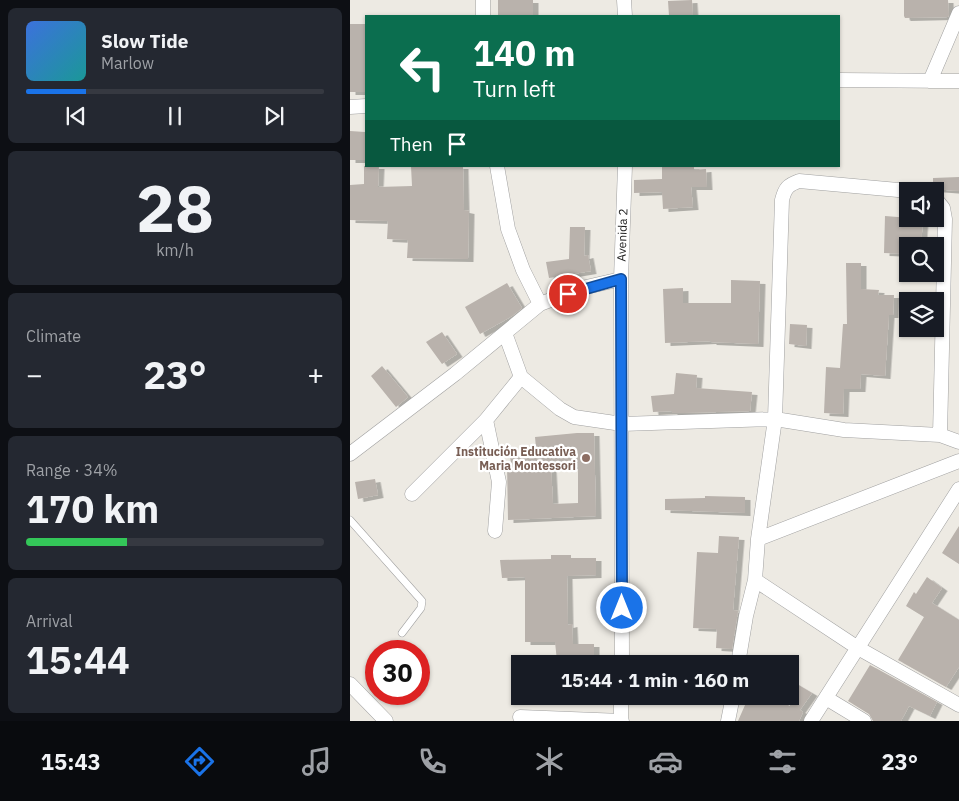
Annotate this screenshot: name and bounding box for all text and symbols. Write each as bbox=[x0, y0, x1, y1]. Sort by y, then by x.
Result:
text: Slow Tide bbox=[101, 29, 188, 53]
text: 140 m bbox=[473, 30, 576, 76]
icon: left bbox=[390, 35, 455, 100]
text: Marlow bbox=[101, 53, 154, 73]
text: Turn left bbox=[473, 74, 556, 103]
icon: previous bbox=[62, 102, 90, 130]
icon: pause bbox=[161, 102, 189, 130]
icon: next bbox=[260, 102, 288, 130]
icon: arrive bbox=[443, 130, 471, 158]
text: Then bbox=[390, 132, 433, 156]
text: 28 bbox=[136, 165, 214, 250]
map controls bbox=[899, 182, 944, 337]
button: sound bbox=[899, 182, 944, 227]
street label: Avenida 2 bbox=[614, 208, 630, 262]
button: search bbox=[899, 237, 944, 282]
text: km/h bbox=[156, 240, 194, 260]
pin bbox=[547, 273, 589, 315]
icon: arrive bbox=[554, 280, 582, 308]
button: layers bbox=[899, 292, 944, 337]
text: Climate bbox=[26, 326, 81, 346]
text: 23° bbox=[143, 350, 207, 399]
text: − bbox=[26, 356, 43, 393]
text: + bbox=[307, 356, 324, 393]
place label: Institución Educativa Maria Montessori bbox=[456, 444, 576, 473]
marker: Institución Educativa Maria Montessori bbox=[580, 452, 592, 464]
text: Range · 34% bbox=[26, 460, 118, 480]
text: 170 km bbox=[26, 484, 159, 533]
position arrow bbox=[595, 581, 647, 633]
text: Arrival bbox=[26, 611, 73, 631]
text: 15:44 bbox=[26, 635, 130, 684]
speed limit sign: 30 bbox=[365, 640, 430, 705]
text: 15:44 · 1 min · 160 m bbox=[561, 668, 749, 692]
icon: directions bbox=[182, 744, 217, 779]
icon: music bbox=[299, 744, 334, 779]
icon: phone bbox=[415, 744, 450, 779]
icon: climate bbox=[532, 744, 567, 779]
icon: car bbox=[648, 744, 683, 779]
icon: filters bbox=[765, 744, 800, 779]
text: 15:43 bbox=[41, 747, 101, 776]
text: 23° bbox=[881, 747, 918, 776]

